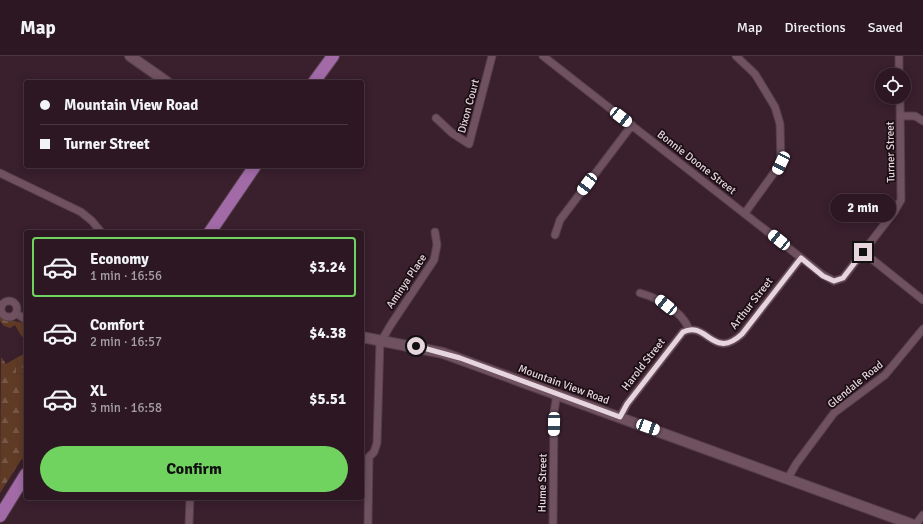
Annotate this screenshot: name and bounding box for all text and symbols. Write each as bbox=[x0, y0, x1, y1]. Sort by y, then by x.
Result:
text: Map bbox=[20, 16, 56, 40]
text: Map bbox=[737, 19, 763, 36]
text: Directions bbox=[785, 19, 846, 36]
text: Saved bbox=[868, 19, 903, 36]
map controls bbox=[875, 68, 911, 104]
button: locate bbox=[875, 68, 911, 104]
street label: Dixon Court bbox=[455, 78, 482, 135]
text: Mountain View Road bbox=[64, 96, 198, 114]
car bbox=[608, 105, 634, 129]
street label: Turner Street bbox=[883, 121, 898, 183]
street label: Bonnie Doone Street bbox=[655, 128, 739, 197]
text: Turner Street bbox=[64, 135, 150, 153]
car bbox=[770, 150, 792, 176]
car bbox=[575, 171, 599, 197]
callout: 2 min bbox=[830, 194, 896, 222]
text: 2 min bbox=[847, 200, 879, 216]
car bbox=[766, 228, 792, 252]
route end bbox=[854, 243, 872, 261]
icon: car bbox=[42, 249, 78, 285]
text: Economy bbox=[90, 250, 149, 268]
street label: Aminya Place bbox=[383, 252, 429, 311]
text: $3.24 bbox=[309, 258, 346, 276]
text: 1 min · 16:56 bbox=[90, 268, 162, 284]
street label: Arthur Street bbox=[727, 275, 776, 332]
car bbox=[653, 293, 679, 317]
icon: car bbox=[42, 315, 78, 351]
text: Comfort bbox=[90, 316, 144, 334]
text: $4.38 bbox=[309, 324, 346, 342]
text: 2 min · 16:57 bbox=[90, 334, 162, 350]
street label: Harold Street bbox=[619, 336, 668, 393]
route start bbox=[407, 337, 425, 355]
street label: Glendale Road bbox=[825, 358, 886, 411]
street label: Mountain View Road bbox=[516, 362, 611, 407]
icon: car bbox=[42, 381, 78, 417]
text: XL bbox=[90, 382, 107, 400]
text: $5.51 bbox=[309, 390, 346, 408]
text: 3 min · 16:58 bbox=[90, 400, 162, 416]
car bbox=[548, 412, 560, 436]
car bbox=[635, 417, 661, 437]
button: Confirm bbox=[40, 446, 348, 492]
street label: Hume Street bbox=[535, 453, 550, 513]

